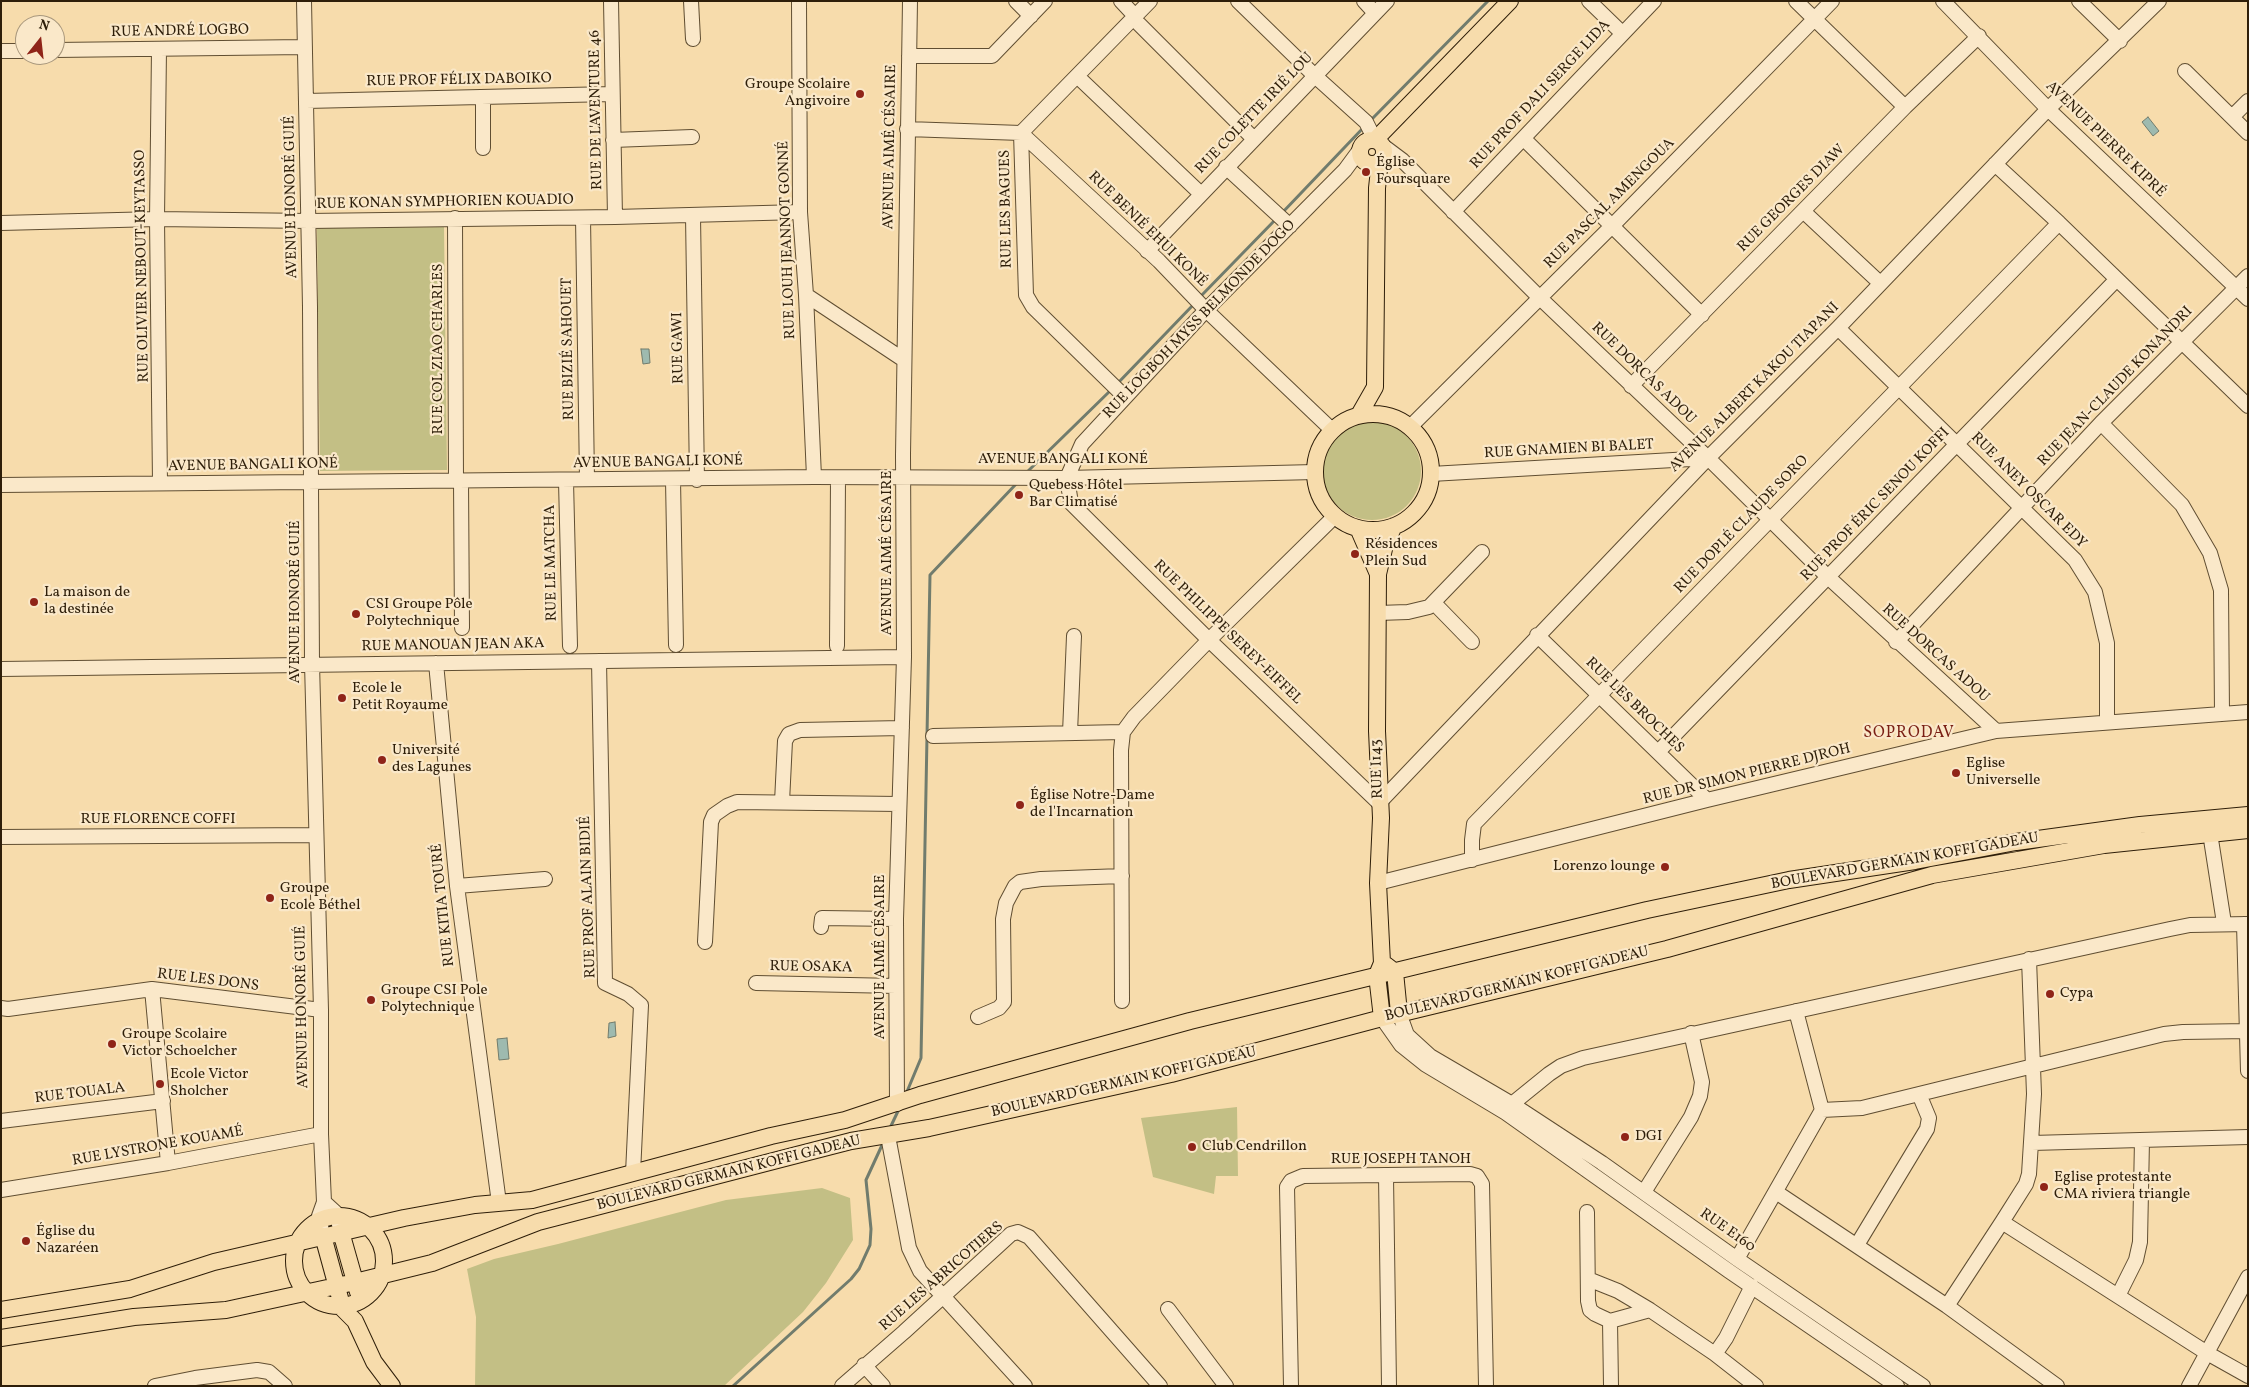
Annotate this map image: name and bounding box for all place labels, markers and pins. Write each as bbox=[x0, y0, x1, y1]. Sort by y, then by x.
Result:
place label: Groupe Scolaire Angivoire bbox=[745, 76, 850, 111]
marker: Groupe Scolaire Angivoire bbox=[854, 88, 866, 100]
place label: Église Foursquare bbox=[1376, 154, 1450, 189]
marker: Église Foursquare bbox=[1360, 166, 1372, 178]
place label: Quebess Hôtel Bar Climatisé bbox=[1029, 477, 1123, 512]
marker: Quebess Hôtel Bar Climatisé bbox=[1013, 489, 1025, 501]
place label: Résidences Plein Sud bbox=[1365, 536, 1438, 571]
marker: Résidences Plein Sud bbox=[1349, 548, 1361, 560]
place label: La maison de la destinée bbox=[44, 584, 130, 619]
marker: La maison de la destinée bbox=[28, 596, 40, 608]
place label: CSI Groupe Pôle Polytechnique bbox=[366, 596, 473, 631]
marker: CSI Groupe Pôle Polytechnique bbox=[350, 608, 362, 620]
place label: Ecole le Petit Royaume bbox=[352, 680, 448, 715]
marker: Ecole le Petit Royaume bbox=[336, 692, 348, 704]
place label: Université des Lagunes bbox=[392, 742, 471, 777]
marker: Université des Lagunes bbox=[376, 754, 388, 766]
place label: Eglise Universelle bbox=[1966, 755, 2040, 790]
marker: Eglise Universelle bbox=[1950, 767, 1962, 779]
place label: Église Notre-Dame de l'Incarnation bbox=[1030, 787, 1155, 822]
marker: Église Notre-Dame de l'Incarnation bbox=[1014, 799, 1026, 811]
place label: Lorenzo lounge bbox=[1553, 858, 1655, 876]
marker: Lorenzo lounge bbox=[1659, 861, 1671, 873]
place label: Groupe Ecole Béthel bbox=[280, 880, 360, 915]
marker: Groupe Ecole Béthel bbox=[264, 892, 276, 904]
place label: Groupe CSI Pole Polytechnique bbox=[381, 982, 488, 1017]
place label: Cypa bbox=[2060, 985, 2093, 1003]
marker: Cypa bbox=[2044, 988, 2056, 1000]
marker: Groupe CSI Pole Polytechnique bbox=[365, 994, 377, 1006]
place label: Groupe Scolaire Victor Schoelcher bbox=[122, 1026, 237, 1061]
marker: Groupe Scolaire Victor Schoelcher bbox=[106, 1038, 118, 1050]
place label: Ecole Victor Sholcher bbox=[170, 1066, 248, 1101]
marker: Ecole Victor Sholcher bbox=[154, 1078, 166, 1090]
place label: DGI bbox=[1635, 1128, 1662, 1146]
marker: DGI bbox=[1619, 1131, 1631, 1143]
place label: Club Cendrillon bbox=[1202, 1138, 1307, 1156]
marker: Club Cendrillon bbox=[1186, 1141, 1198, 1153]
place label: Eglise protestante CMA riviera triangle bbox=[2054, 1169, 2190, 1204]
marker: Eglise protestante CMA riviera triangle bbox=[2038, 1181, 2050, 1193]
place label: Église du Nazaréen bbox=[36, 1223, 99, 1258]
marker: Église du Nazaréen bbox=[20, 1235, 32, 1247]

